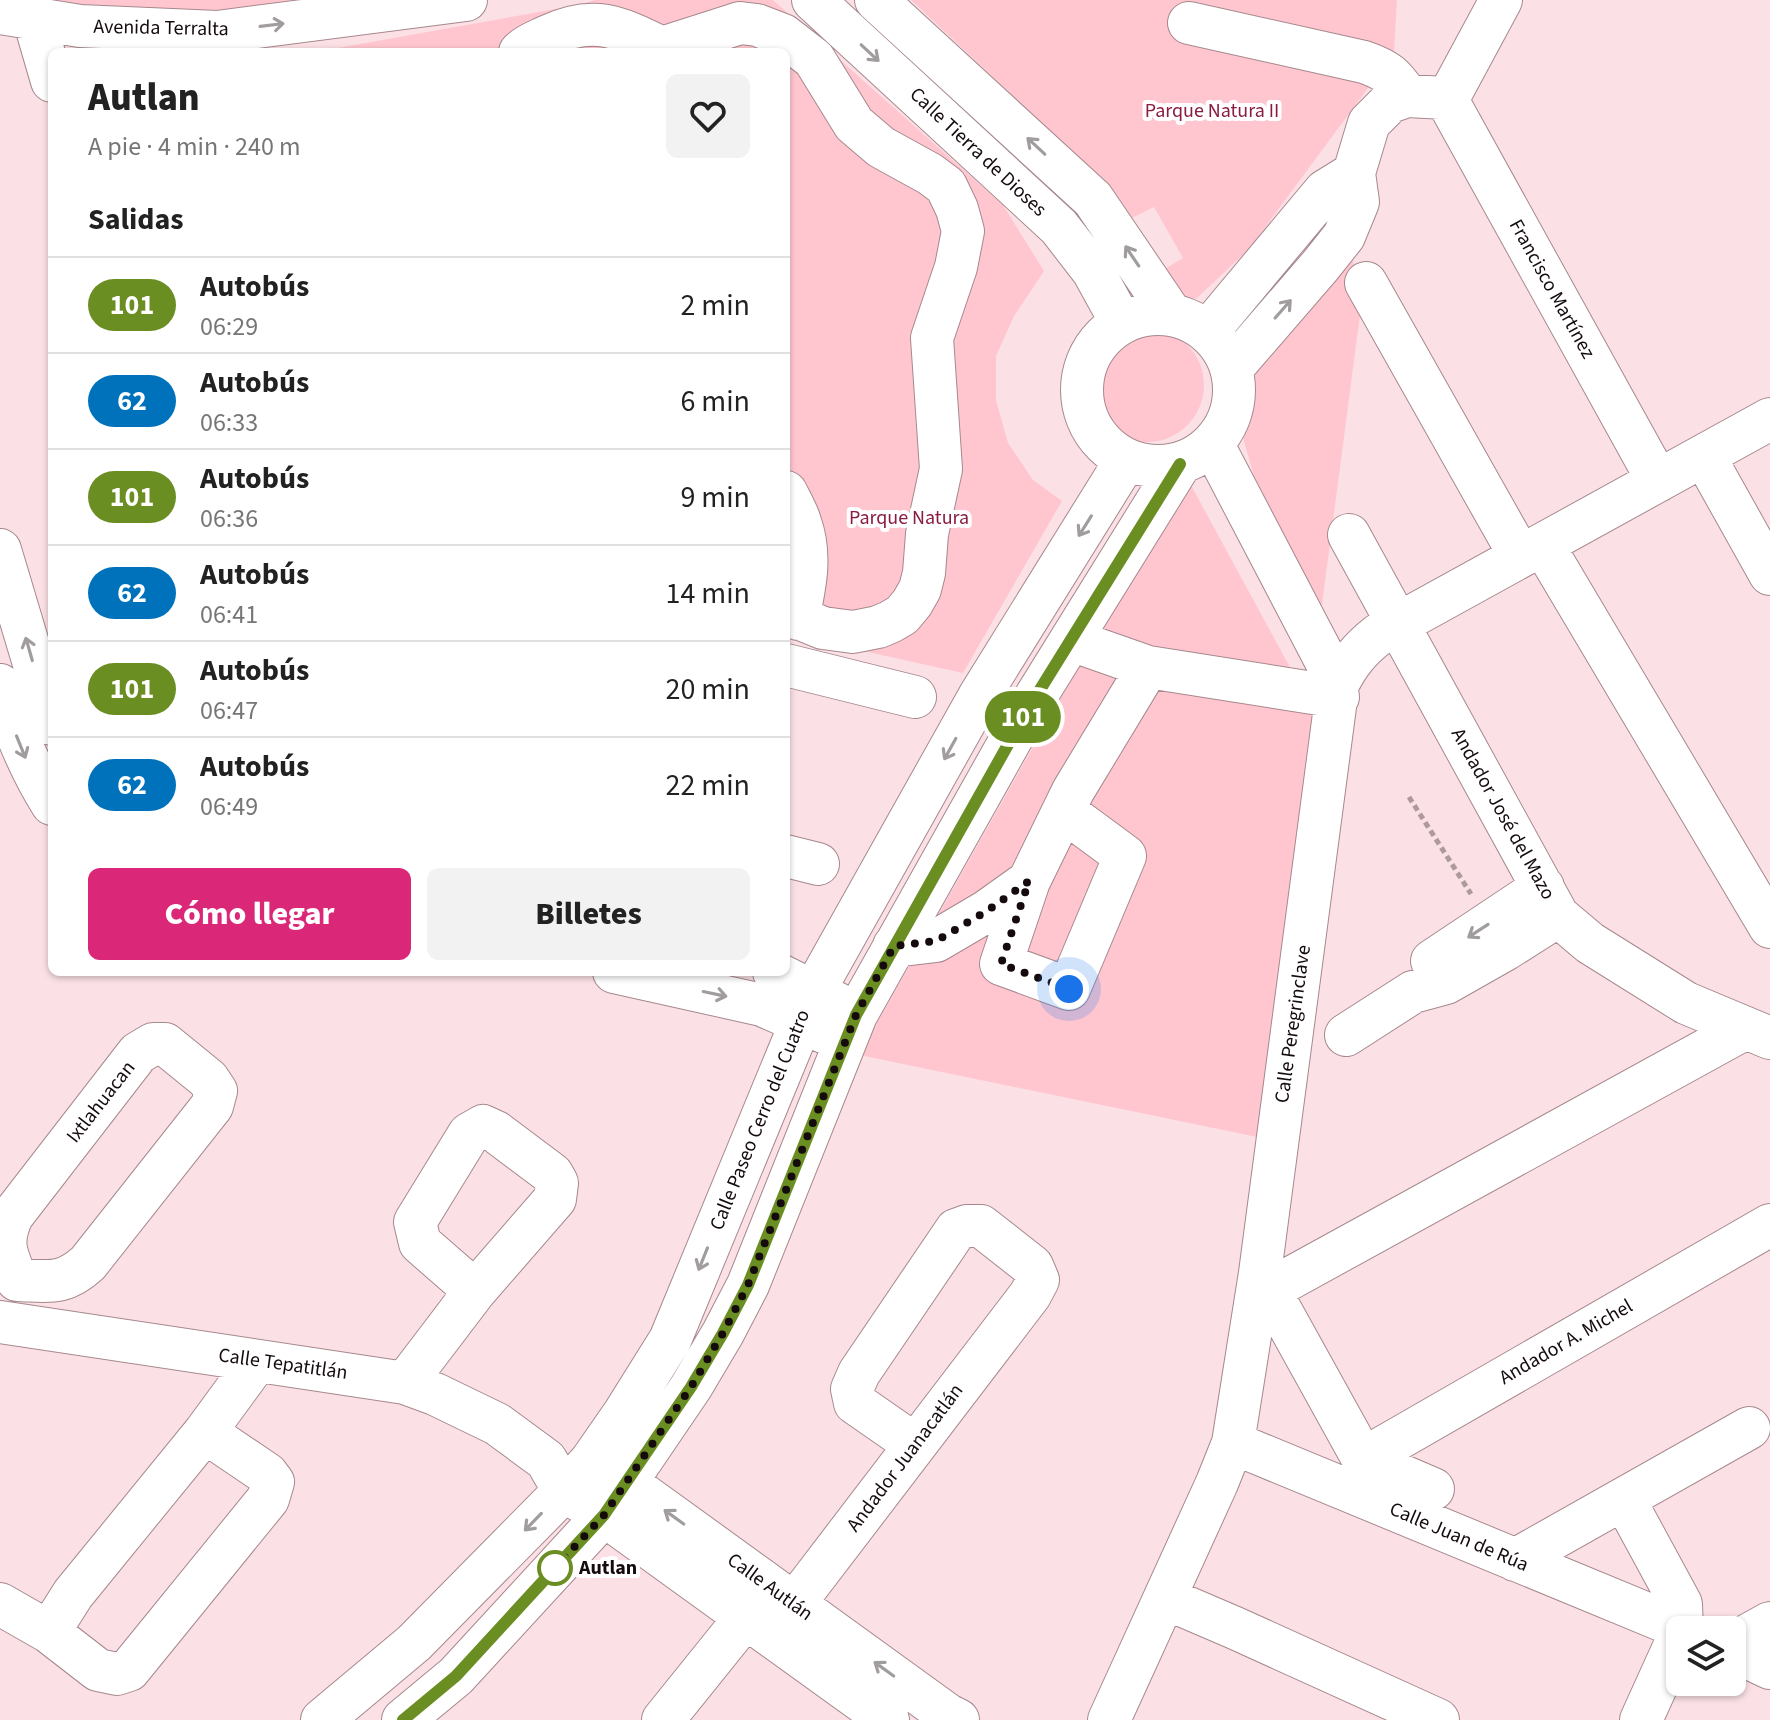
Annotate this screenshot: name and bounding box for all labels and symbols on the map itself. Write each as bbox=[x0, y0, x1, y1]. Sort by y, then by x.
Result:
street label: Avenida Terralta bbox=[93, 13, 229, 43]
one-way arrow bbox=[259, 17, 284, 32]
one-way arrow bbox=[860, 43, 880, 61]
street label: Calle Tierra de Dioses bbox=[903, 81, 1053, 223]
park label: Parque Natura II bbox=[1145, 97, 1279, 125]
one-way arrow bbox=[1026, 138, 1046, 156]
street label: Francisco Martínez bbox=[1502, 214, 1602, 364]
one-way arrow bbox=[1124, 246, 1140, 268]
one-way arrow bbox=[1274, 299, 1292, 319]
park label: Parque Natura bbox=[849, 504, 969, 532]
one-way arrow bbox=[1077, 514, 1093, 537]
one-way arrow bbox=[21, 637, 36, 663]
line badge: 101 bbox=[977, 691, 1069, 743]
street label: Andador José del Mazo bbox=[1444, 723, 1562, 905]
one-way arrow bbox=[15, 734, 29, 759]
one-way arrow bbox=[942, 736, 957, 760]
one-way arrow bbox=[1467, 923, 1490, 939]
street label: Calle Peregrinclave bbox=[1268, 943, 1318, 1105]
your location bbox=[1049, 969, 1089, 1009]
one-way arrow bbox=[702, 987, 727, 1002]
street label: Calle Paseo Cerro del Cuatro bbox=[703, 1006, 817, 1234]
street label: Ixtlahuacan bbox=[60, 1055, 142, 1149]
one-way arrow bbox=[695, 1246, 710, 1271]
street label: Andador A. Michel bbox=[1494, 1292, 1638, 1392]
street label: Calle Tepatitlán bbox=[217, 1341, 349, 1387]
street label: Andador Juanacatlán bbox=[840, 1378, 970, 1538]
street label: Calle Juan de Rúa bbox=[1385, 1495, 1533, 1579]
one-way arrow bbox=[664, 1509, 685, 1526]
one-way arrow bbox=[524, 1512, 543, 1532]
street label: Calle Autlán bbox=[721, 1546, 819, 1628]
marker: Autlan bbox=[538, 1551, 572, 1585]
place label: Autlan bbox=[578, 1554, 637, 1582]
one-way arrow bbox=[874, 1661, 896, 1678]

